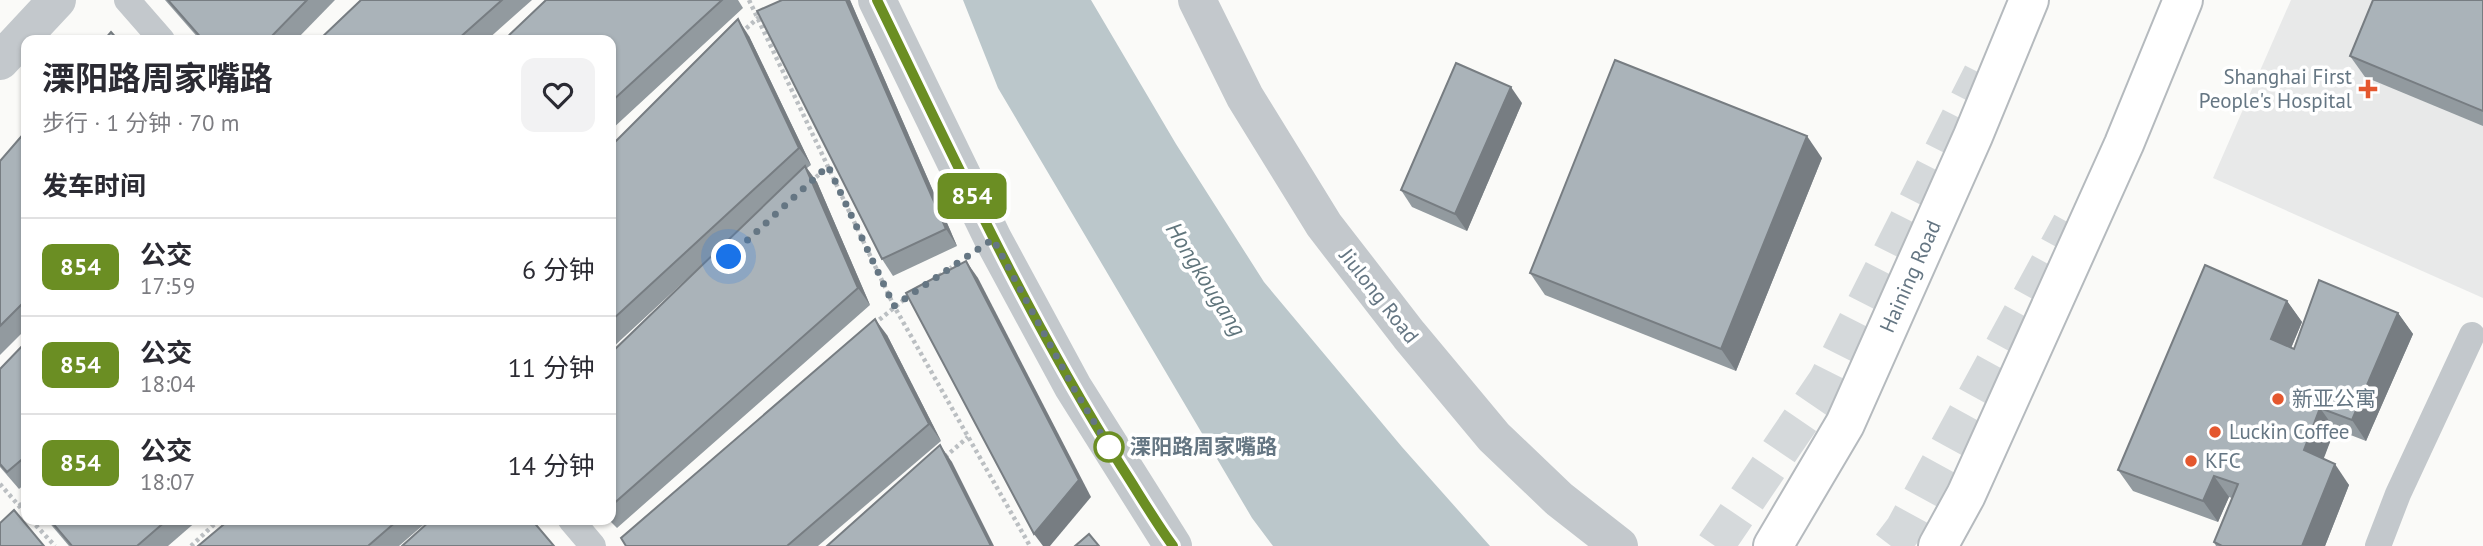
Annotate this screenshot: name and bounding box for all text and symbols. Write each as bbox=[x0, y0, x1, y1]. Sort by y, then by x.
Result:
text: 溧阳路周家嘴路 bbox=[42, 56, 273, 99]
button: heart bbox=[521, 58, 595, 132]
place label: Shanghai First People's Hospital bbox=[2199, 63, 2352, 114]
marker: Shanghai First People's Hospital bbox=[2358, 79, 2378, 99]
text: 步行 · 1 分钟 · 70 m bbox=[42, 108, 239, 137]
text: 发车时间 bbox=[42, 169, 146, 202]
line badge: 854 bbox=[932, 173, 1012, 219]
text: 854 bbox=[952, 180, 992, 211]
water label: Hongkougang bbox=[1160, 216, 1253, 342]
street label: Haining Road bbox=[1873, 216, 1947, 337]
text: 公交 bbox=[140, 238, 192, 271]
your location bbox=[711, 239, 746, 274]
street label: Jiulong Road bbox=[1333, 242, 1425, 349]
text: 854 bbox=[60, 251, 101, 282]
text: 6 分钟 bbox=[522, 253, 595, 286]
text: 17:59 bbox=[140, 271, 195, 300]
text: 公交 bbox=[140, 336, 192, 369]
text: 854 bbox=[60, 349, 101, 380]
text: 11 分钟 bbox=[508, 351, 595, 384]
text: 18:04 bbox=[140, 369, 195, 398]
place label: 新亚公寓 bbox=[2292, 385, 2376, 412]
marker: 新亚公寓 bbox=[2270, 391, 2286, 407]
place label: Luckin Coffee bbox=[2229, 418, 2350, 445]
marker: Luckin Coffee bbox=[2207, 424, 2223, 440]
marker: 溧阳路周家嘴路 bbox=[1094, 432, 1124, 462]
place label: 溧阳路周家嘴路 bbox=[1130, 433, 1277, 460]
text: 公交 bbox=[140, 434, 192, 467]
text: 854 bbox=[60, 447, 101, 478]
place label: KFC bbox=[2205, 447, 2241, 474]
text: 14 分钟 bbox=[508, 449, 595, 482]
marker: KFC bbox=[2183, 453, 2199, 469]
text: 18:07 bbox=[140, 467, 195, 496]

